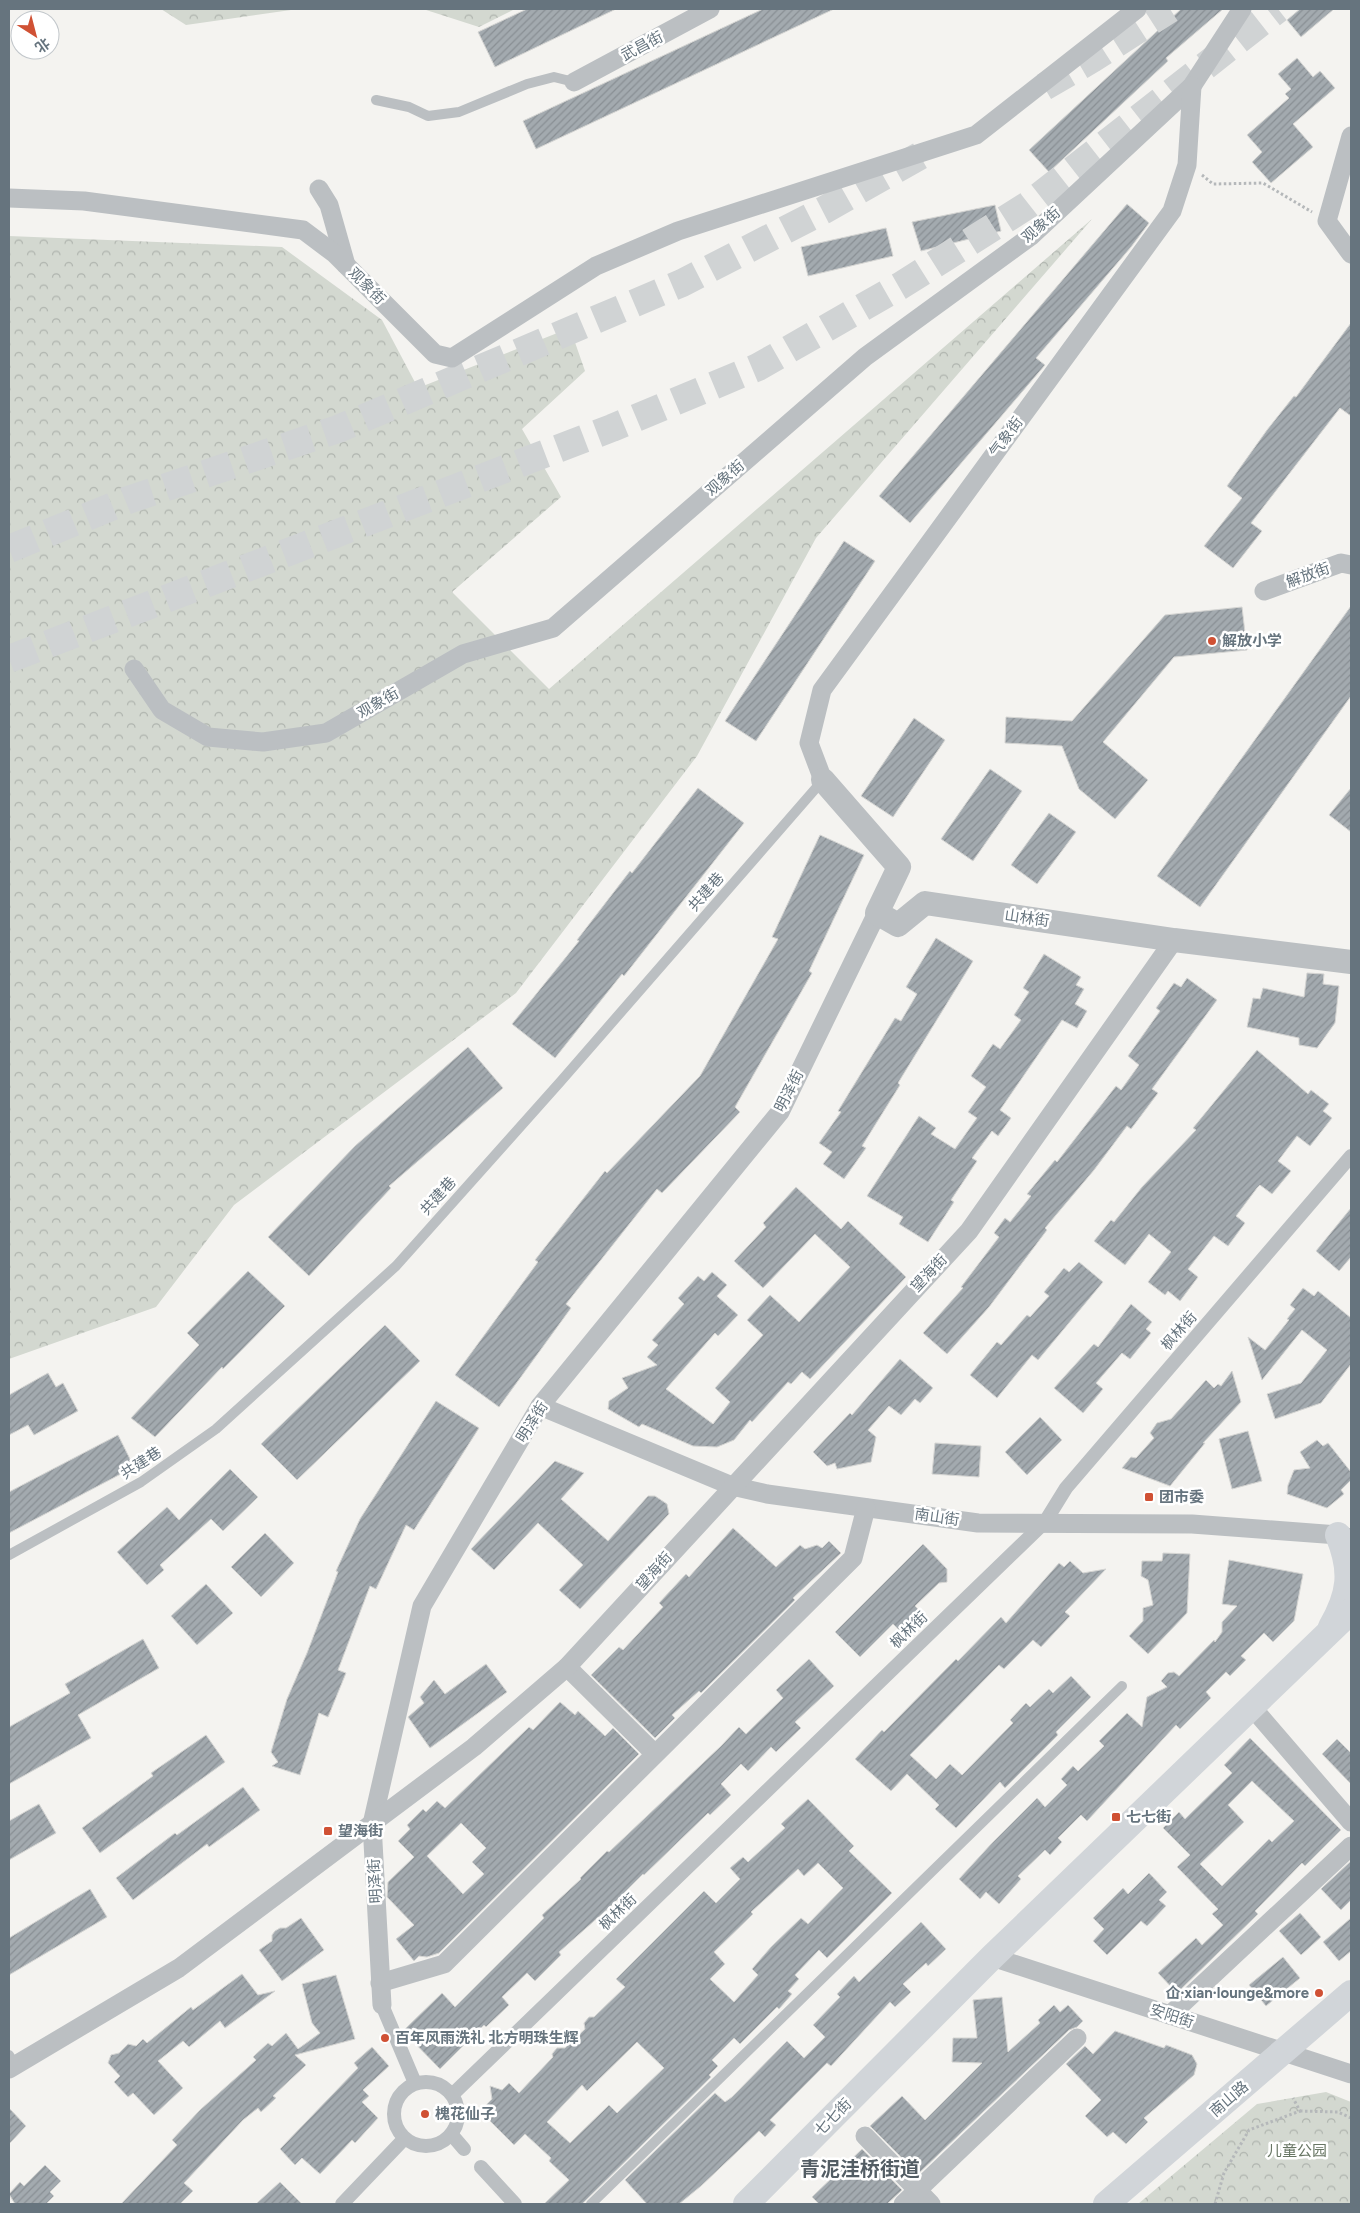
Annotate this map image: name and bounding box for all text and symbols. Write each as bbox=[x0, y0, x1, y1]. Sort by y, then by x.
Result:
north arrow bbox=[10, 10, 60, 60]
street label: 武昌街 bbox=[618, 27, 666, 65]
text: 北 bbox=[32, 34, 53, 56]
street label: 观象街 bbox=[1018, 203, 1064, 247]
street label: 观象街 bbox=[345, 264, 389, 308]
street label: 气象街 bbox=[985, 414, 1027, 460]
street label: 观象街 bbox=[702, 456, 748, 500]
street label: 解放街 bbox=[1284, 559, 1332, 591]
place label: 解放小学 bbox=[1222, 632, 1282, 650]
marker: 解放小学 bbox=[1206, 635, 1218, 647]
street label: 观象街 bbox=[354, 684, 402, 722]
street label: 共建巷 bbox=[684, 869, 728, 915]
street label: 山林街 bbox=[1003, 906, 1051, 930]
street label: 明泽街 bbox=[771, 1067, 807, 1115]
street label: 共建巷 bbox=[416, 1173, 460, 1219]
street label: 望海街 bbox=[907, 1250, 951, 1296]
street label: 枫林街 bbox=[1157, 1308, 1201, 1354]
street label: 明泽街 bbox=[512, 1398, 552, 1446]
street label: 共建巷 bbox=[117, 1443, 165, 1483]
place label: 团市委 bbox=[1159, 1488, 1204, 1506]
marker: 团市委 bbox=[1143, 1491, 1155, 1503]
street label: 南山街 bbox=[913, 1505, 961, 1529]
street label: 望海街 bbox=[632, 1548, 676, 1594]
street label: 枫林街 bbox=[887, 1608, 931, 1652]
place label: 七七街 bbox=[1126, 1808, 1171, 1826]
marker: 七七街 bbox=[1110, 1811, 1122, 1823]
place label: 望海街 bbox=[338, 1822, 383, 1840]
marker: 望海街 bbox=[322, 1825, 334, 1837]
street label: 明泽街 bbox=[365, 1858, 385, 1904]
street label: 枫林街 bbox=[596, 1890, 640, 1934]
place label: 仚·xian·lounge&more bbox=[1165, 1984, 1310, 2002]
marker: 仚·xian·lounge&more bbox=[1313, 1987, 1325, 1999]
street label: 安阳街 bbox=[1148, 2000, 1196, 2032]
place label: 百年风雨洗礼 北方明珠生辉 bbox=[395, 2029, 579, 2047]
marker: 百年风雨洗礼 北方明珠生辉 bbox=[379, 2032, 391, 2044]
street label: 南山路 bbox=[1206, 2077, 1252, 2121]
street label: 七七街 bbox=[811, 2095, 855, 2139]
place label: 槐花仙子 bbox=[435, 2105, 495, 2123]
marker: 槐花仙子 bbox=[419, 2108, 431, 2120]
park label: 儿童公园 bbox=[1267, 2142, 1327, 2160]
district label: 青泥洼桥街道 bbox=[800, 2157, 920, 2181]

